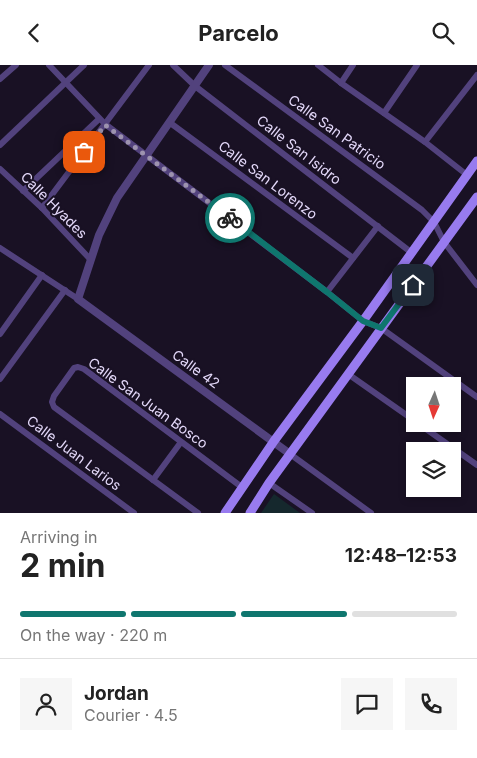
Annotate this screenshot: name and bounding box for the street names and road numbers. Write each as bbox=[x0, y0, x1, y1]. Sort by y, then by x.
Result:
street label: Calle San Patricio bbox=[285, 91, 389, 173]
street label: Calle San Isidro bbox=[254, 111, 345, 188]
street label: Calle San Lorenzo bbox=[215, 137, 321, 222]
street label: Calle Hyades bbox=[18, 168, 91, 241]
street label: Calle 42 bbox=[169, 346, 223, 392]
street label: Calle San Juan Bosco bbox=[85, 353, 211, 452]
street label: Calle Juan Larios bbox=[24, 412, 125, 494]

